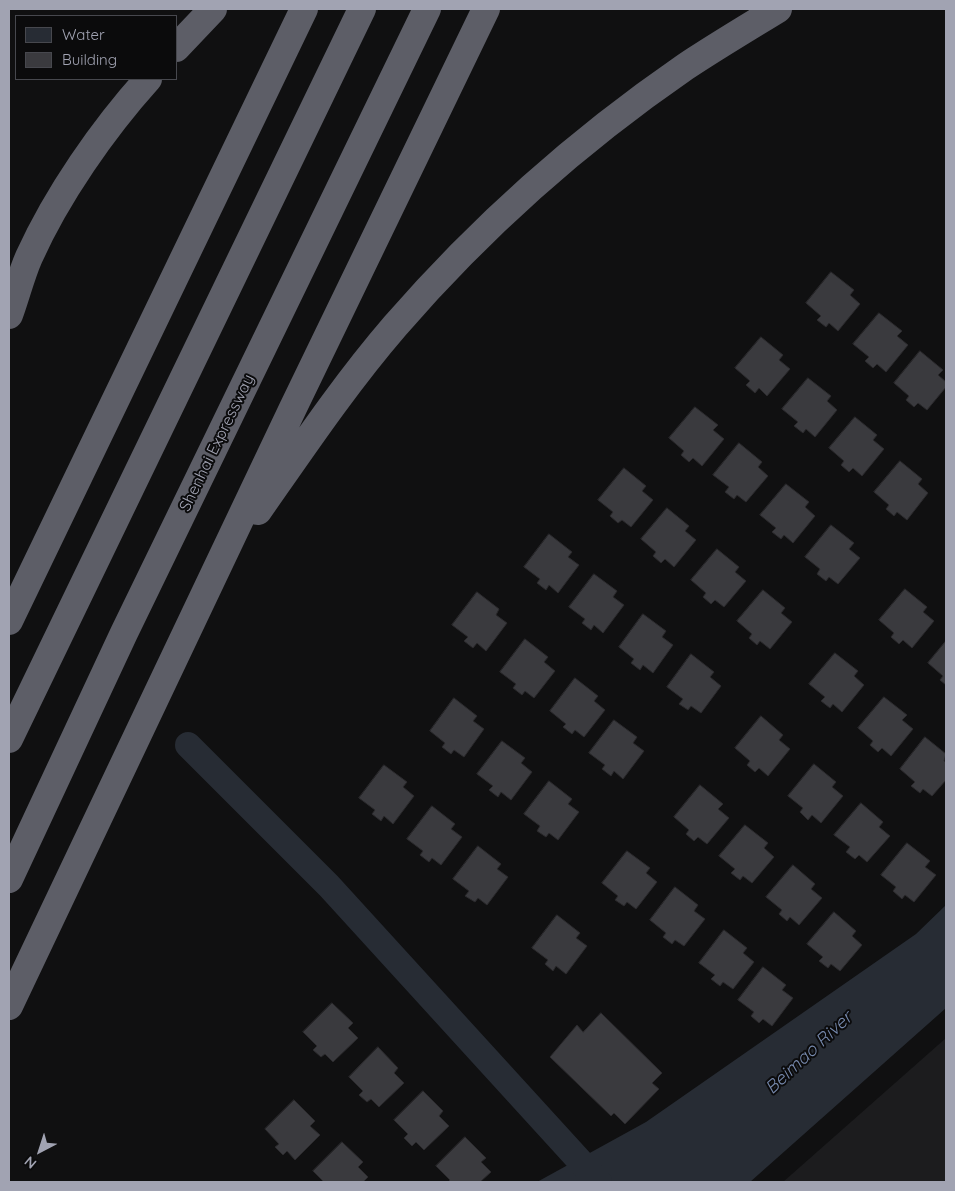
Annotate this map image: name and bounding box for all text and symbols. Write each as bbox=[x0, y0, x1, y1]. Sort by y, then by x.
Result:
legend bbox=[15, 15, 178, 80]
text: Water bbox=[62, 25, 105, 44]
text: Building bbox=[62, 50, 117, 69]
street label: Shenhai Expressway bbox=[175, 371, 259, 515]
water label: Beimao River bbox=[761, 1007, 857, 1099]
north arrow bbox=[15, 1126, 65, 1176]
text: N bbox=[21, 1152, 40, 1173]

